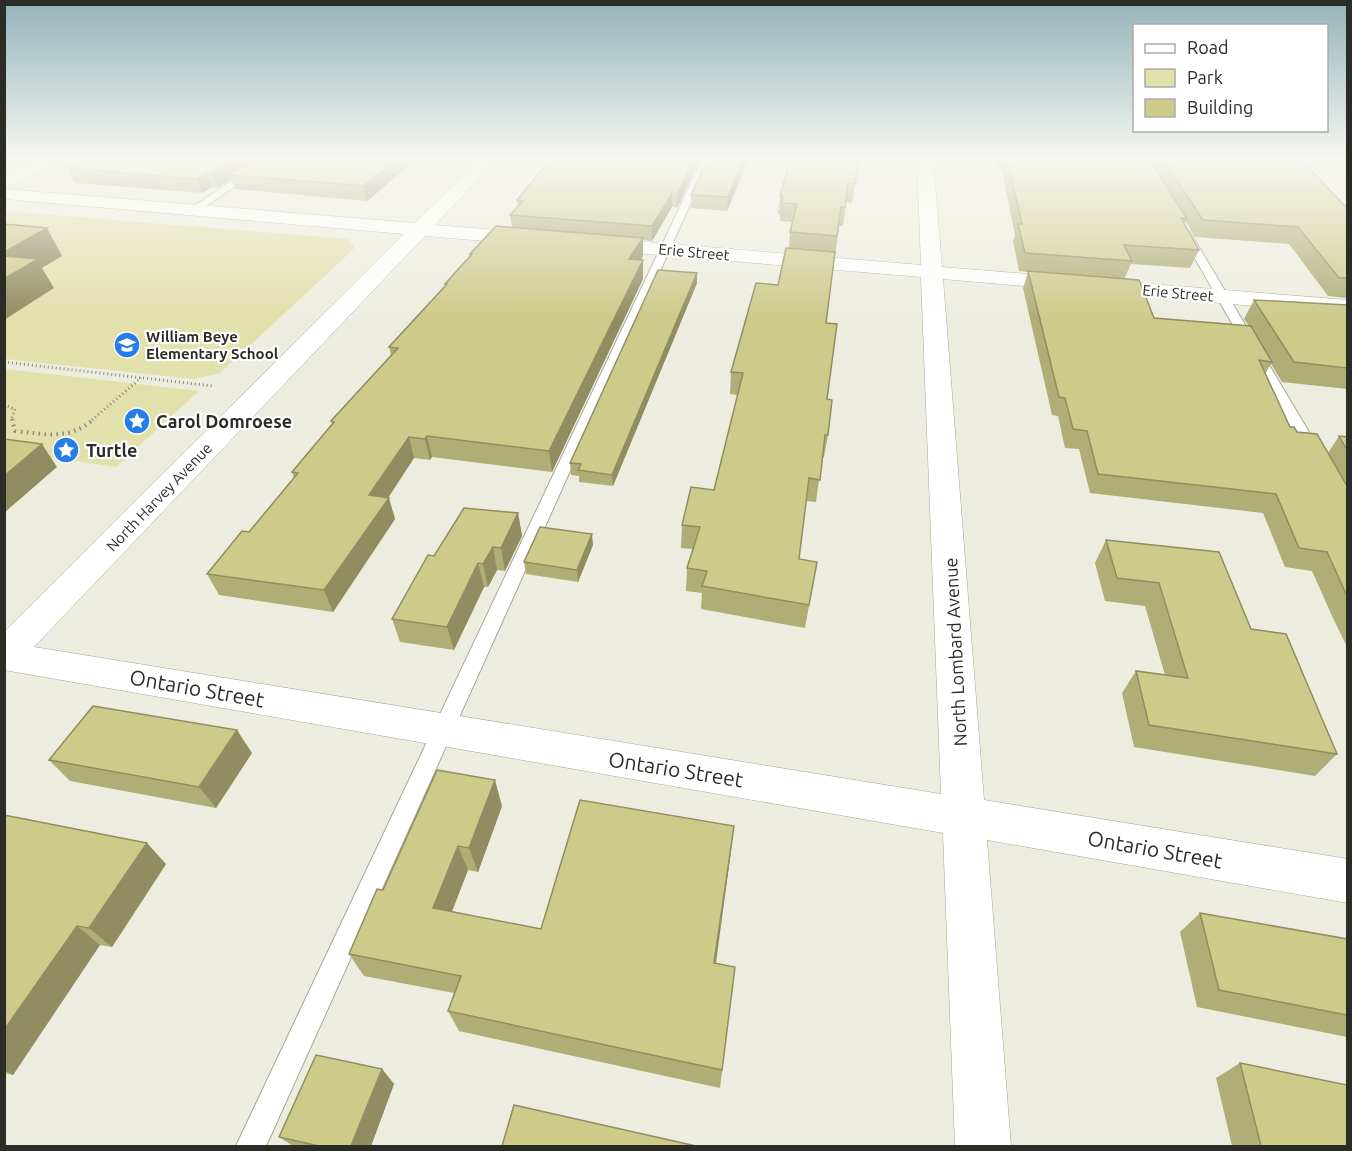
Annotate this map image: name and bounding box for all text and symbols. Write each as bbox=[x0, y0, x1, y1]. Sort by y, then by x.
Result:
legend bbox=[1133, 24, 1328, 132]
text: Road bbox=[1187, 37, 1229, 57]
text: Park bbox=[1187, 67, 1223, 87]
text: Building bbox=[1187, 97, 1253, 117]
street label: Erie Street bbox=[658, 240, 730, 264]
street label: Erie Street bbox=[1142, 281, 1214, 305]
place label: William Beye Elementary School bbox=[146, 328, 279, 362]
school or university icon: William Beye Elementary School bbox=[112, 330, 142, 360]
place icon: Carol Domroese bbox=[122, 406, 152, 436]
place label: Carol Domroese bbox=[156, 411, 292, 431]
place icon: Turtle bbox=[51, 435, 81, 465]
street label: North Harvey Avenue bbox=[103, 439, 215, 555]
place label: Turtle bbox=[86, 440, 137, 460]
street label: North Lombard Avenue bbox=[940, 557, 970, 747]
street label: Ontario Street bbox=[128, 664, 266, 712]
street label: Ontario Street bbox=[607, 747, 745, 791]
street label: Ontario Street bbox=[1086, 825, 1224, 873]

